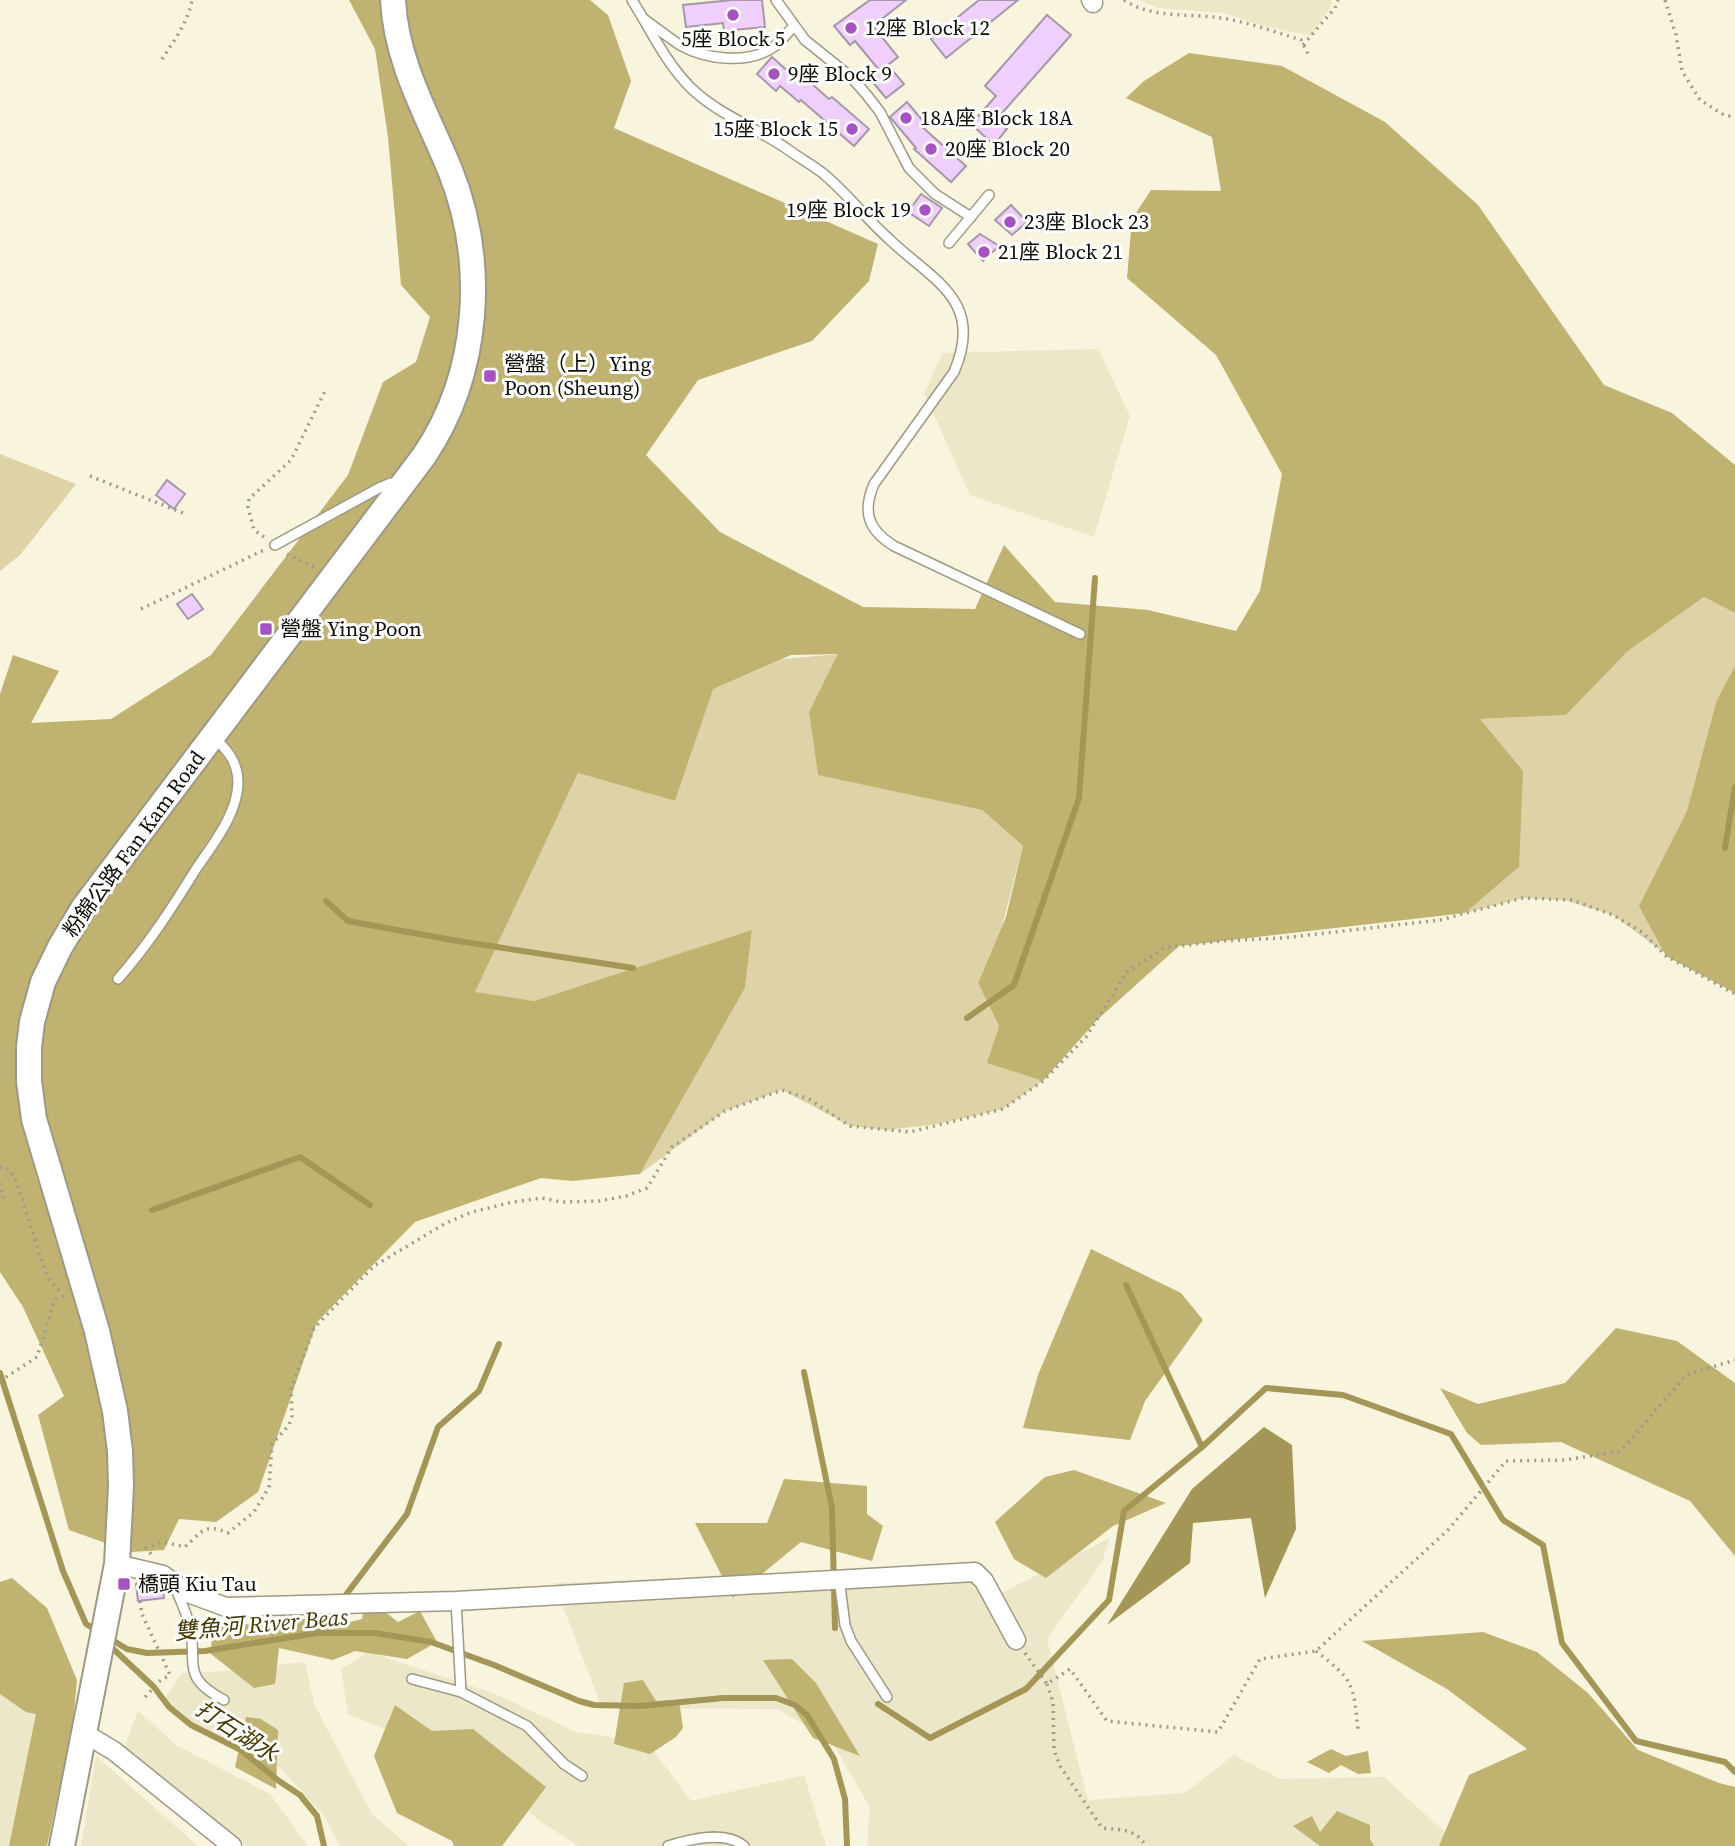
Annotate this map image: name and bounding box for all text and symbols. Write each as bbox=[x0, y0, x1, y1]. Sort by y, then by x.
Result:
marker: 5座 Block 5 bbox=[725, 7, 741, 23]
place label: 12座 Block 12 bbox=[865, 13, 990, 42]
marker: 12座 Block 12 bbox=[843, 20, 859, 36]
place label: 5座 Block 5 bbox=[681, 24, 785, 53]
place label: 9座 Block 9 bbox=[788, 59, 892, 88]
marker: 9座 Block 9 bbox=[766, 66, 782, 82]
place label: 18A座 Block 18A bbox=[920, 103, 1073, 132]
marker: 18A座 Block 18A bbox=[898, 110, 914, 126]
place label: 15座 Block 15 bbox=[713, 114, 838, 143]
marker: 15座 Block 15 bbox=[844, 121, 860, 137]
place label: 20座 Block 20 bbox=[945, 134, 1070, 163]
marker: 20座 Block 20 bbox=[923, 141, 939, 157]
place label: 19座 Block 19 bbox=[786, 195, 911, 224]
marker: 19座 Block 19 bbox=[917, 202, 933, 218]
place label: 23座 Block 23 bbox=[1024, 207, 1149, 236]
marker: 23座 Block 23 bbox=[1002, 214, 1018, 230]
place label: 21座 Block 21 bbox=[998, 237, 1123, 266]
marker: 21座 Block 21 bbox=[976, 244, 992, 260]
place label: 營盤（上）Ying Poon (Sheung) bbox=[504, 349, 651, 402]
marker: 營盤（上）Ying Poon (Sheung) bbox=[482, 368, 498, 384]
place label: 營盤 Ying Poon bbox=[280, 614, 422, 643]
marker: 營盤 Ying Poon bbox=[258, 621, 274, 637]
street label: 粉錦公路 Fan Kam Road bbox=[56, 744, 211, 943]
place label: 橋頭 Kiu Tau bbox=[138, 1569, 257, 1598]
marker: 橋頭 Kiu Tau bbox=[116, 1576, 132, 1592]
water label: 雙魚河 River Beas bbox=[173, 1600, 350, 1648]
water label: 打石湖水 bbox=[190, 1693, 285, 1770]

